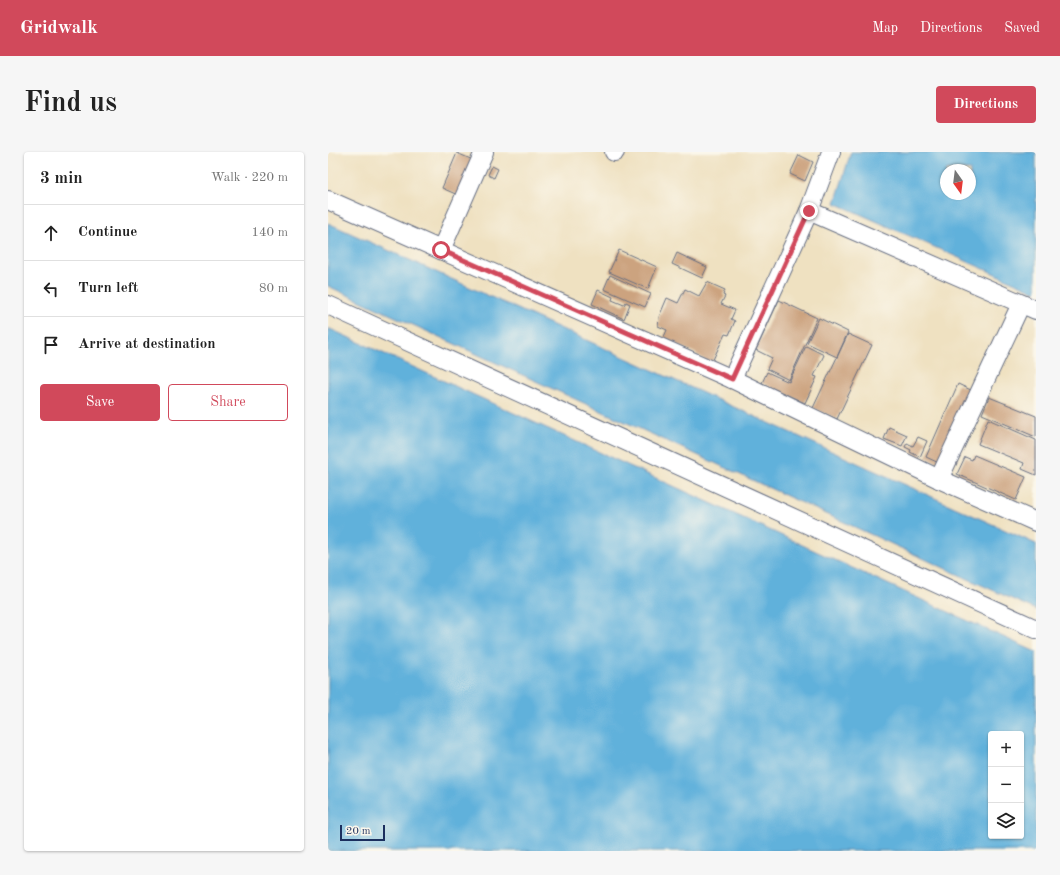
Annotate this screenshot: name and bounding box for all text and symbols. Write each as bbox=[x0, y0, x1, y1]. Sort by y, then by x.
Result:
text: Gridwalk bbox=[20, 19, 98, 38]
text: Map bbox=[872, 21, 898, 35]
text: Directions bbox=[920, 21, 982, 35]
text: Saved bbox=[1004, 21, 1040, 35]
button: Directions bbox=[936, 86, 1036, 123]
text: Find us bbox=[24, 90, 117, 118]
north arrow bbox=[940, 164, 976, 200]
text: 3 min bbox=[40, 170, 83, 187]
text: Walk · 220 m bbox=[211, 171, 288, 184]
route end bbox=[800, 202, 818, 220]
icon: ahead bbox=[40, 222, 62, 244]
text: Continue bbox=[78, 225, 137, 240]
text: 140 m bbox=[251, 226, 288, 239]
route start bbox=[432, 241, 450, 259]
icon: left bbox=[40, 278, 62, 300]
text: Turn left bbox=[78, 281, 138, 296]
text: 80 m bbox=[259, 282, 288, 295]
icon: arrive bbox=[40, 334, 62, 356]
text: Arrive at destination bbox=[78, 337, 216, 352]
button: Save bbox=[40, 384, 160, 421]
button: Share bbox=[168, 384, 288, 421]
map controls bbox=[988, 731, 1024, 839]
button: + bbox=[988, 731, 1024, 767]
button: − bbox=[988, 767, 1024, 803]
button: layers bbox=[988, 803, 1024, 839]
scale bar bbox=[340, 823, 385, 842]
text: 20 m bbox=[346, 826, 371, 837]

